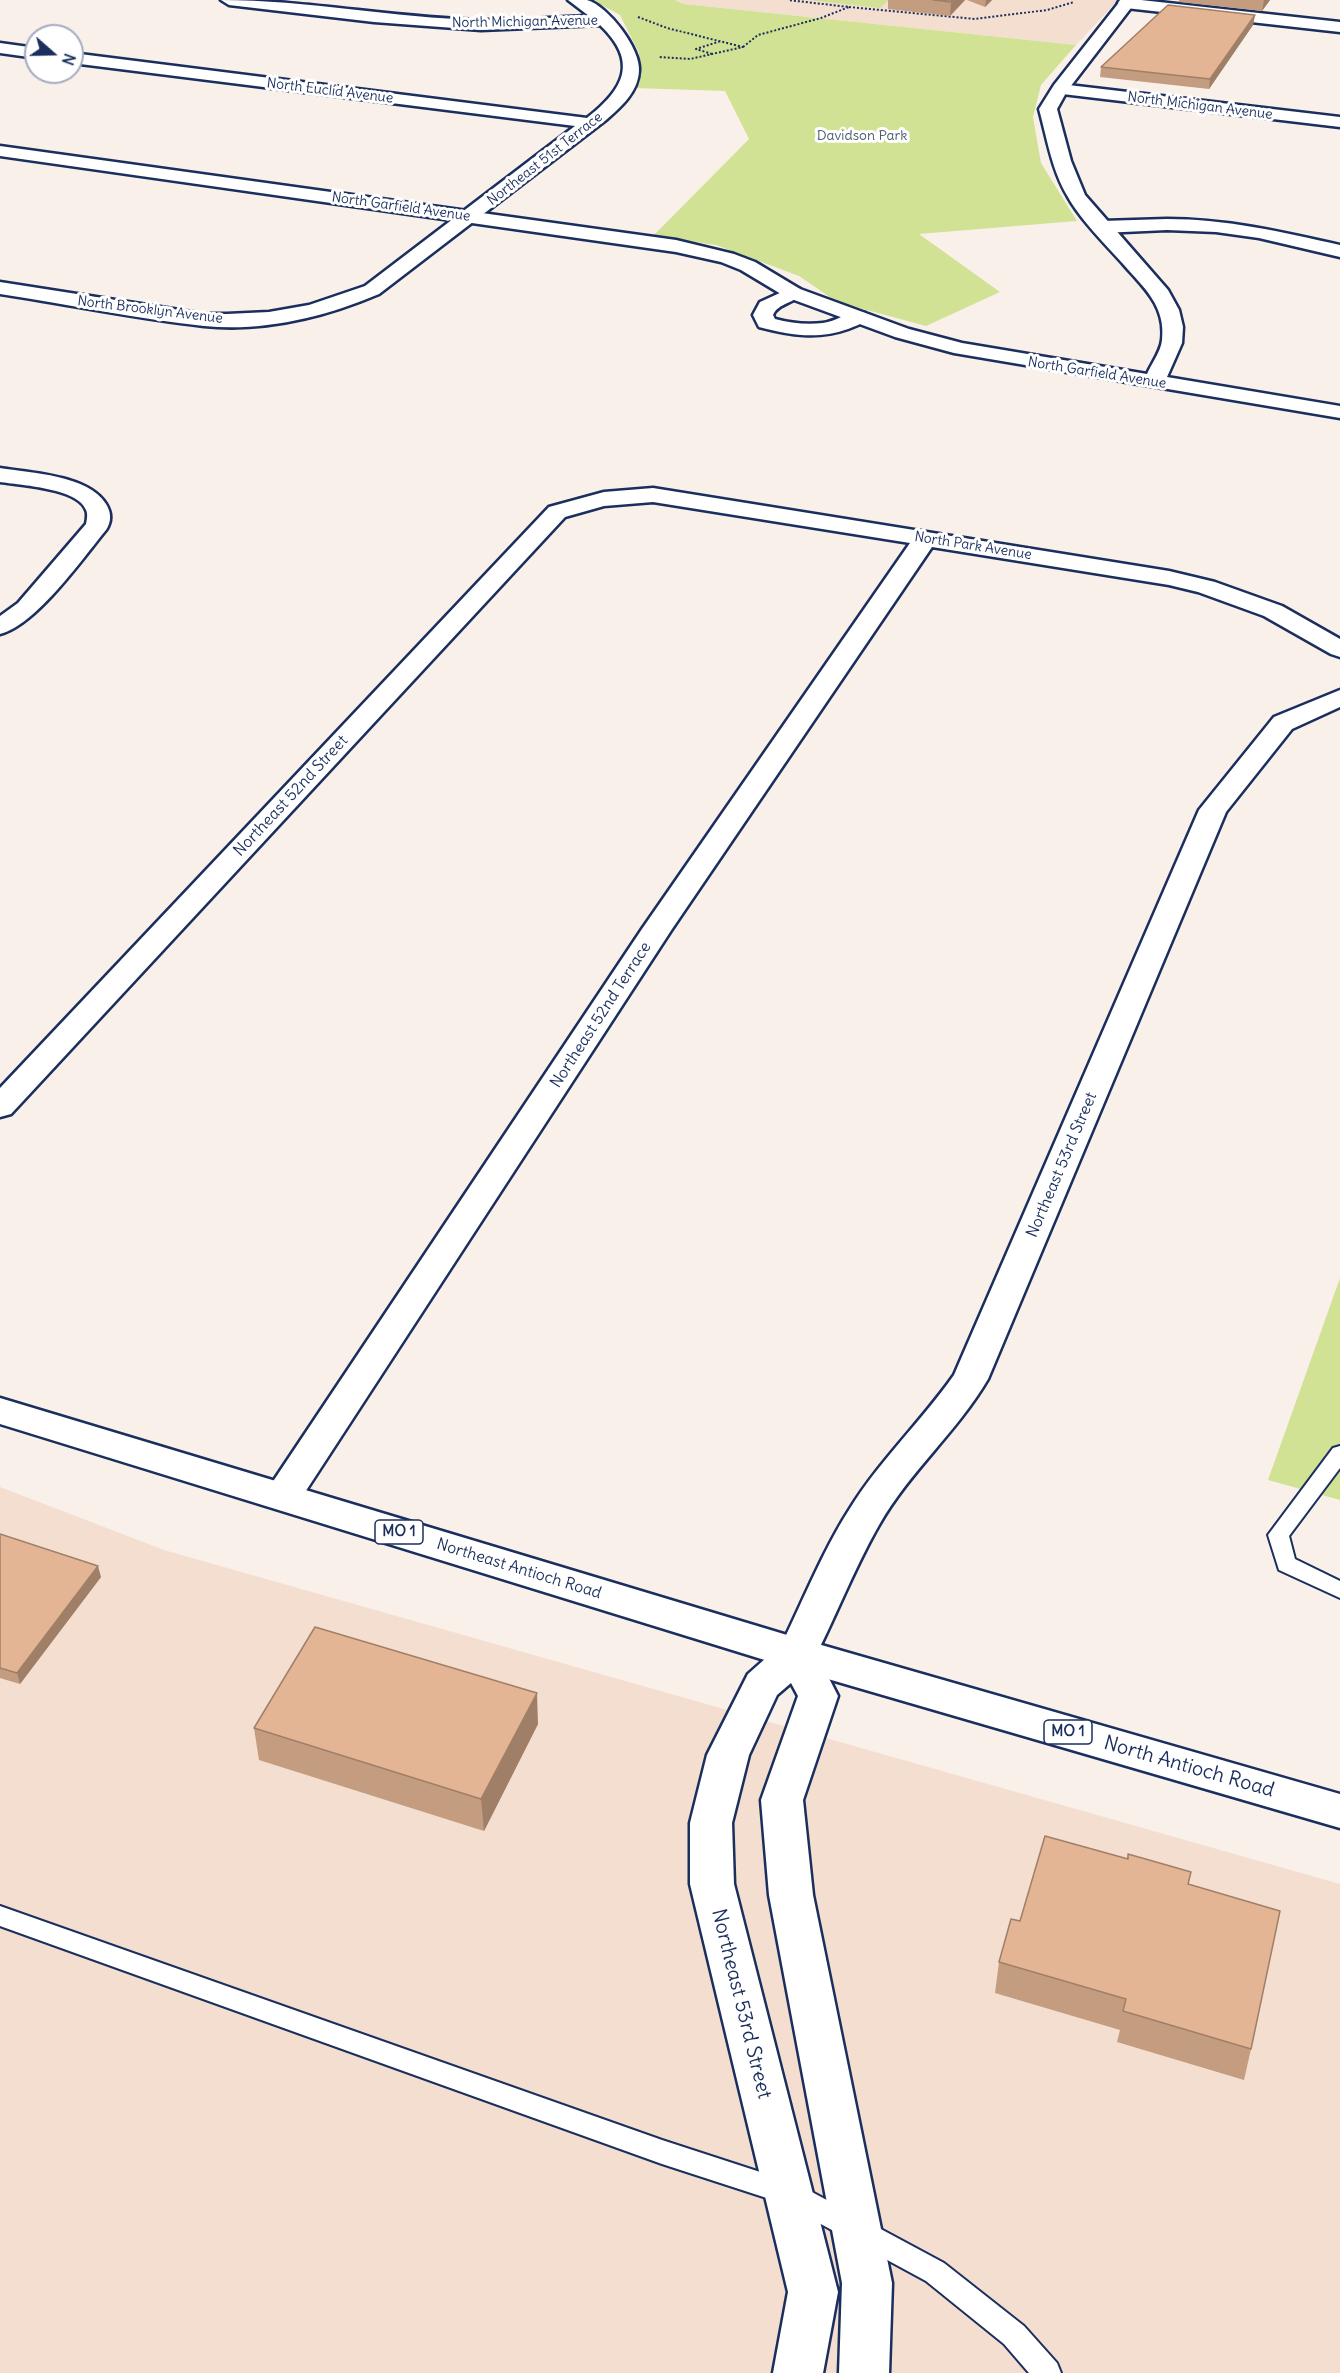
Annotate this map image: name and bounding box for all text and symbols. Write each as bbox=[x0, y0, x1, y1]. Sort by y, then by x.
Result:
street label: North Michigan Avenue bbox=[452, 12, 598, 32]
north arrow bbox=[24, 24, 84, 84]
text: N bbox=[58, 51, 80, 68]
street label: North Euclid Avenue bbox=[266, 75, 394, 107]
street label: North Michigan Avenue bbox=[1126, 89, 1274, 123]
street label: Northeast 51st Terrace bbox=[484, 109, 606, 209]
park label: Davidson Park bbox=[817, 128, 907, 144]
street label: North Garfield Avenue bbox=[331, 189, 471, 225]
street label: North Brooklyn Avenue bbox=[76, 293, 224, 327]
street label: North Garfield Avenue bbox=[1027, 354, 1167, 392]
street label: North Park Avenue bbox=[913, 528, 1033, 564]
street label: Northeast 52nd Street bbox=[230, 732, 352, 860]
street label: Northeast 52nd Terrace bbox=[547, 938, 655, 1092]
street label: Northeast 53rd Street bbox=[1023, 1090, 1101, 1240]
road number: MO 1 bbox=[375, 1520, 423, 1544]
street label: Northeast Antioch Road bbox=[434, 1535, 604, 1603]
road number: MO 1 bbox=[1044, 1720, 1092, 1744]
street label: North Antioch Road bbox=[1101, 1731, 1277, 1803]
street label: Northeast 53rd Street bbox=[706, 1907, 776, 2101]

